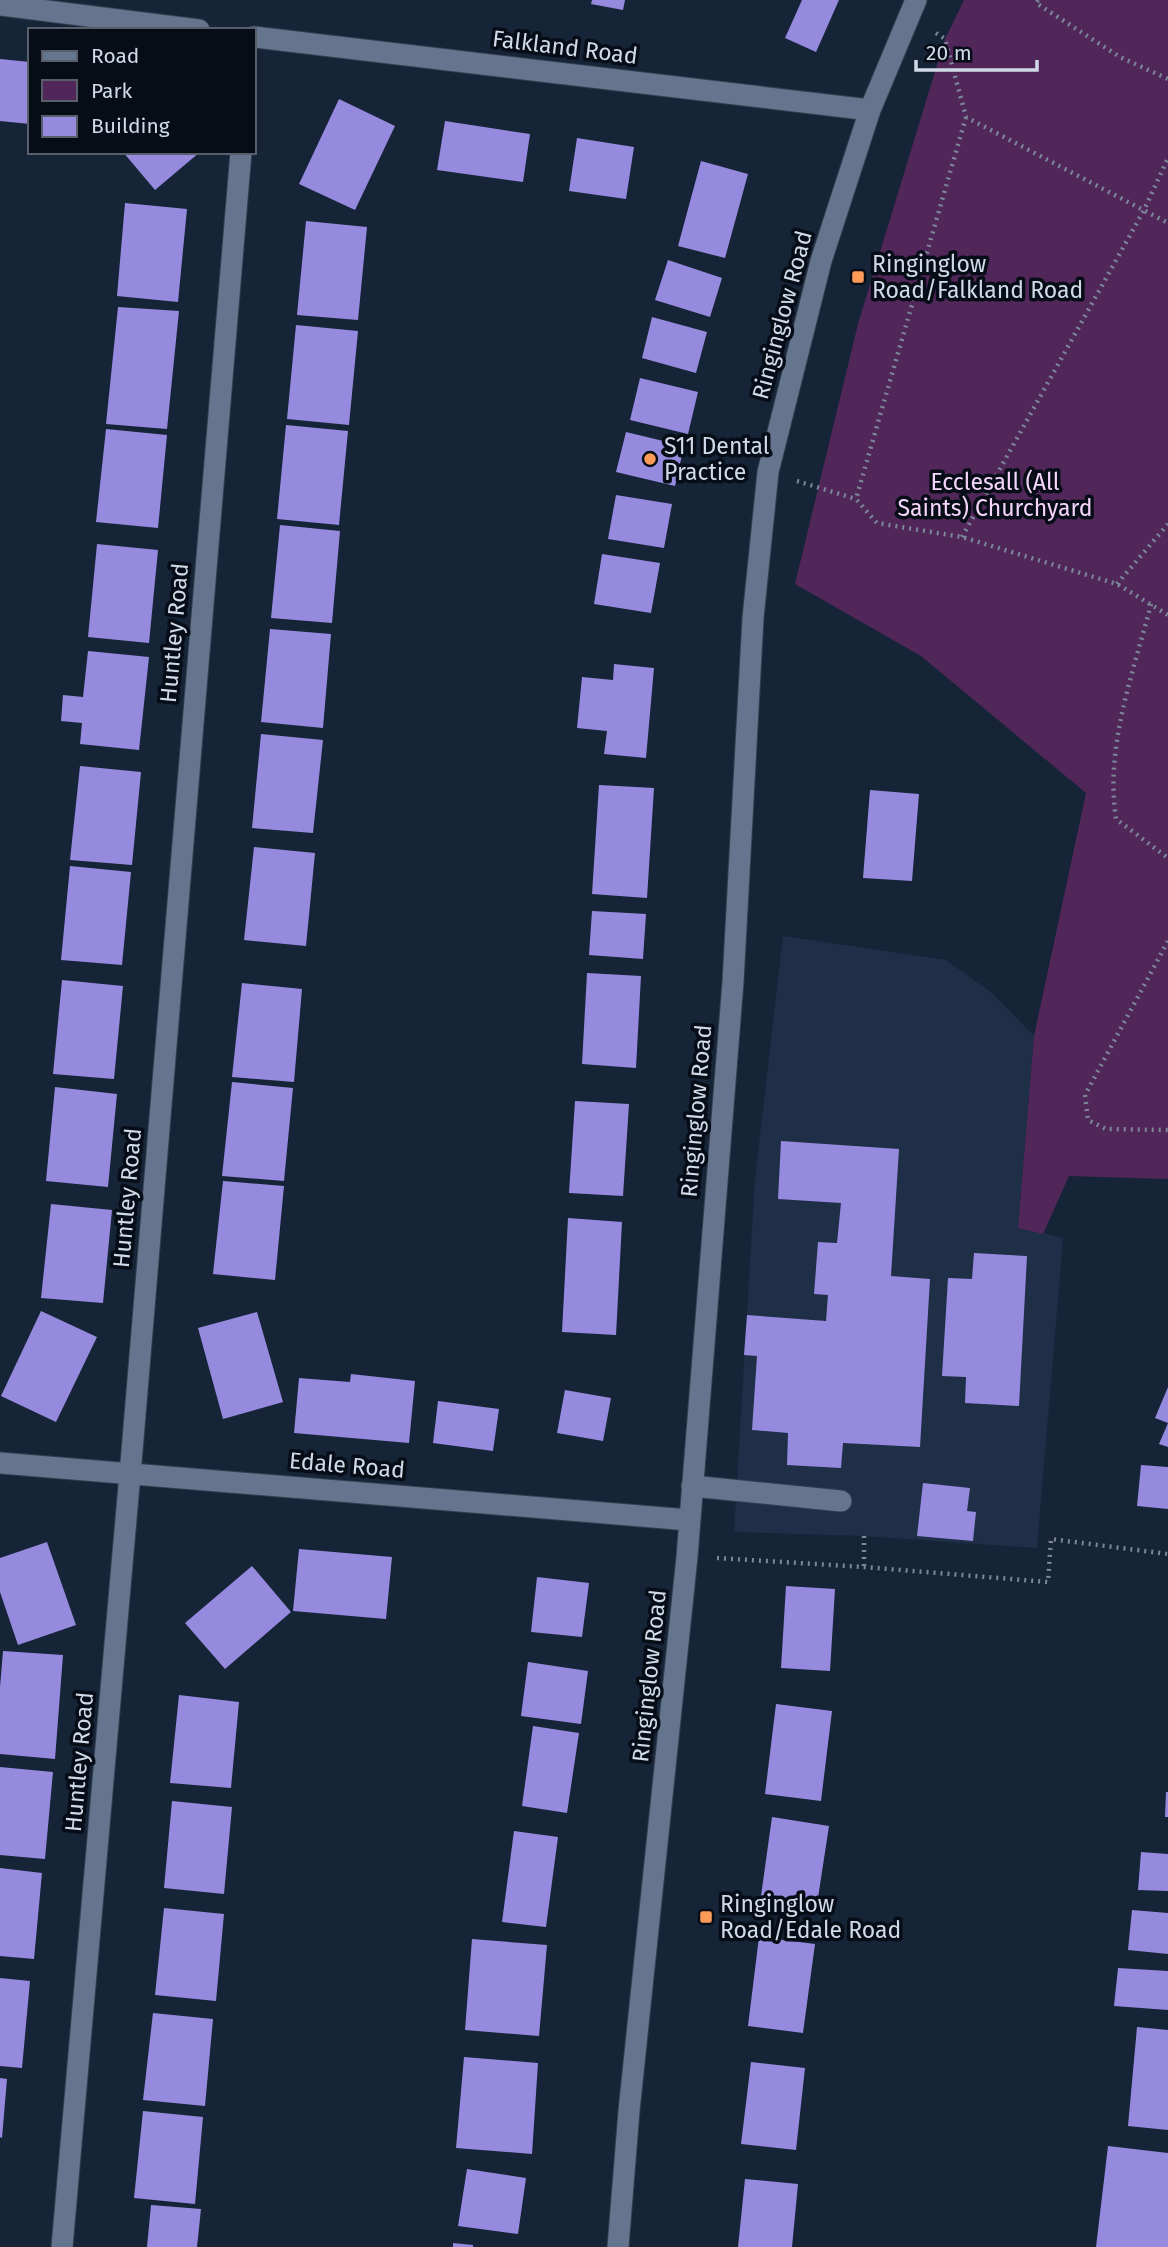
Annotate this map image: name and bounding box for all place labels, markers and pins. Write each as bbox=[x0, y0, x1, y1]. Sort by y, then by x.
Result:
place label: Ringinglow Road/Falkland Road bbox=[872, 250, 1083, 304]
marker: Ringinglow Road/Falkland Road bbox=[850, 269, 866, 285]
place label: S11 Dental Practice bbox=[664, 432, 770, 486]
marker: S11 Dental Practice bbox=[642, 451, 658, 467]
place label: Ringinglow Road/Edale Road bbox=[720, 1890, 901, 1944]
marker: Ringinglow Road/Edale Road bbox=[698, 1909, 714, 1925]

